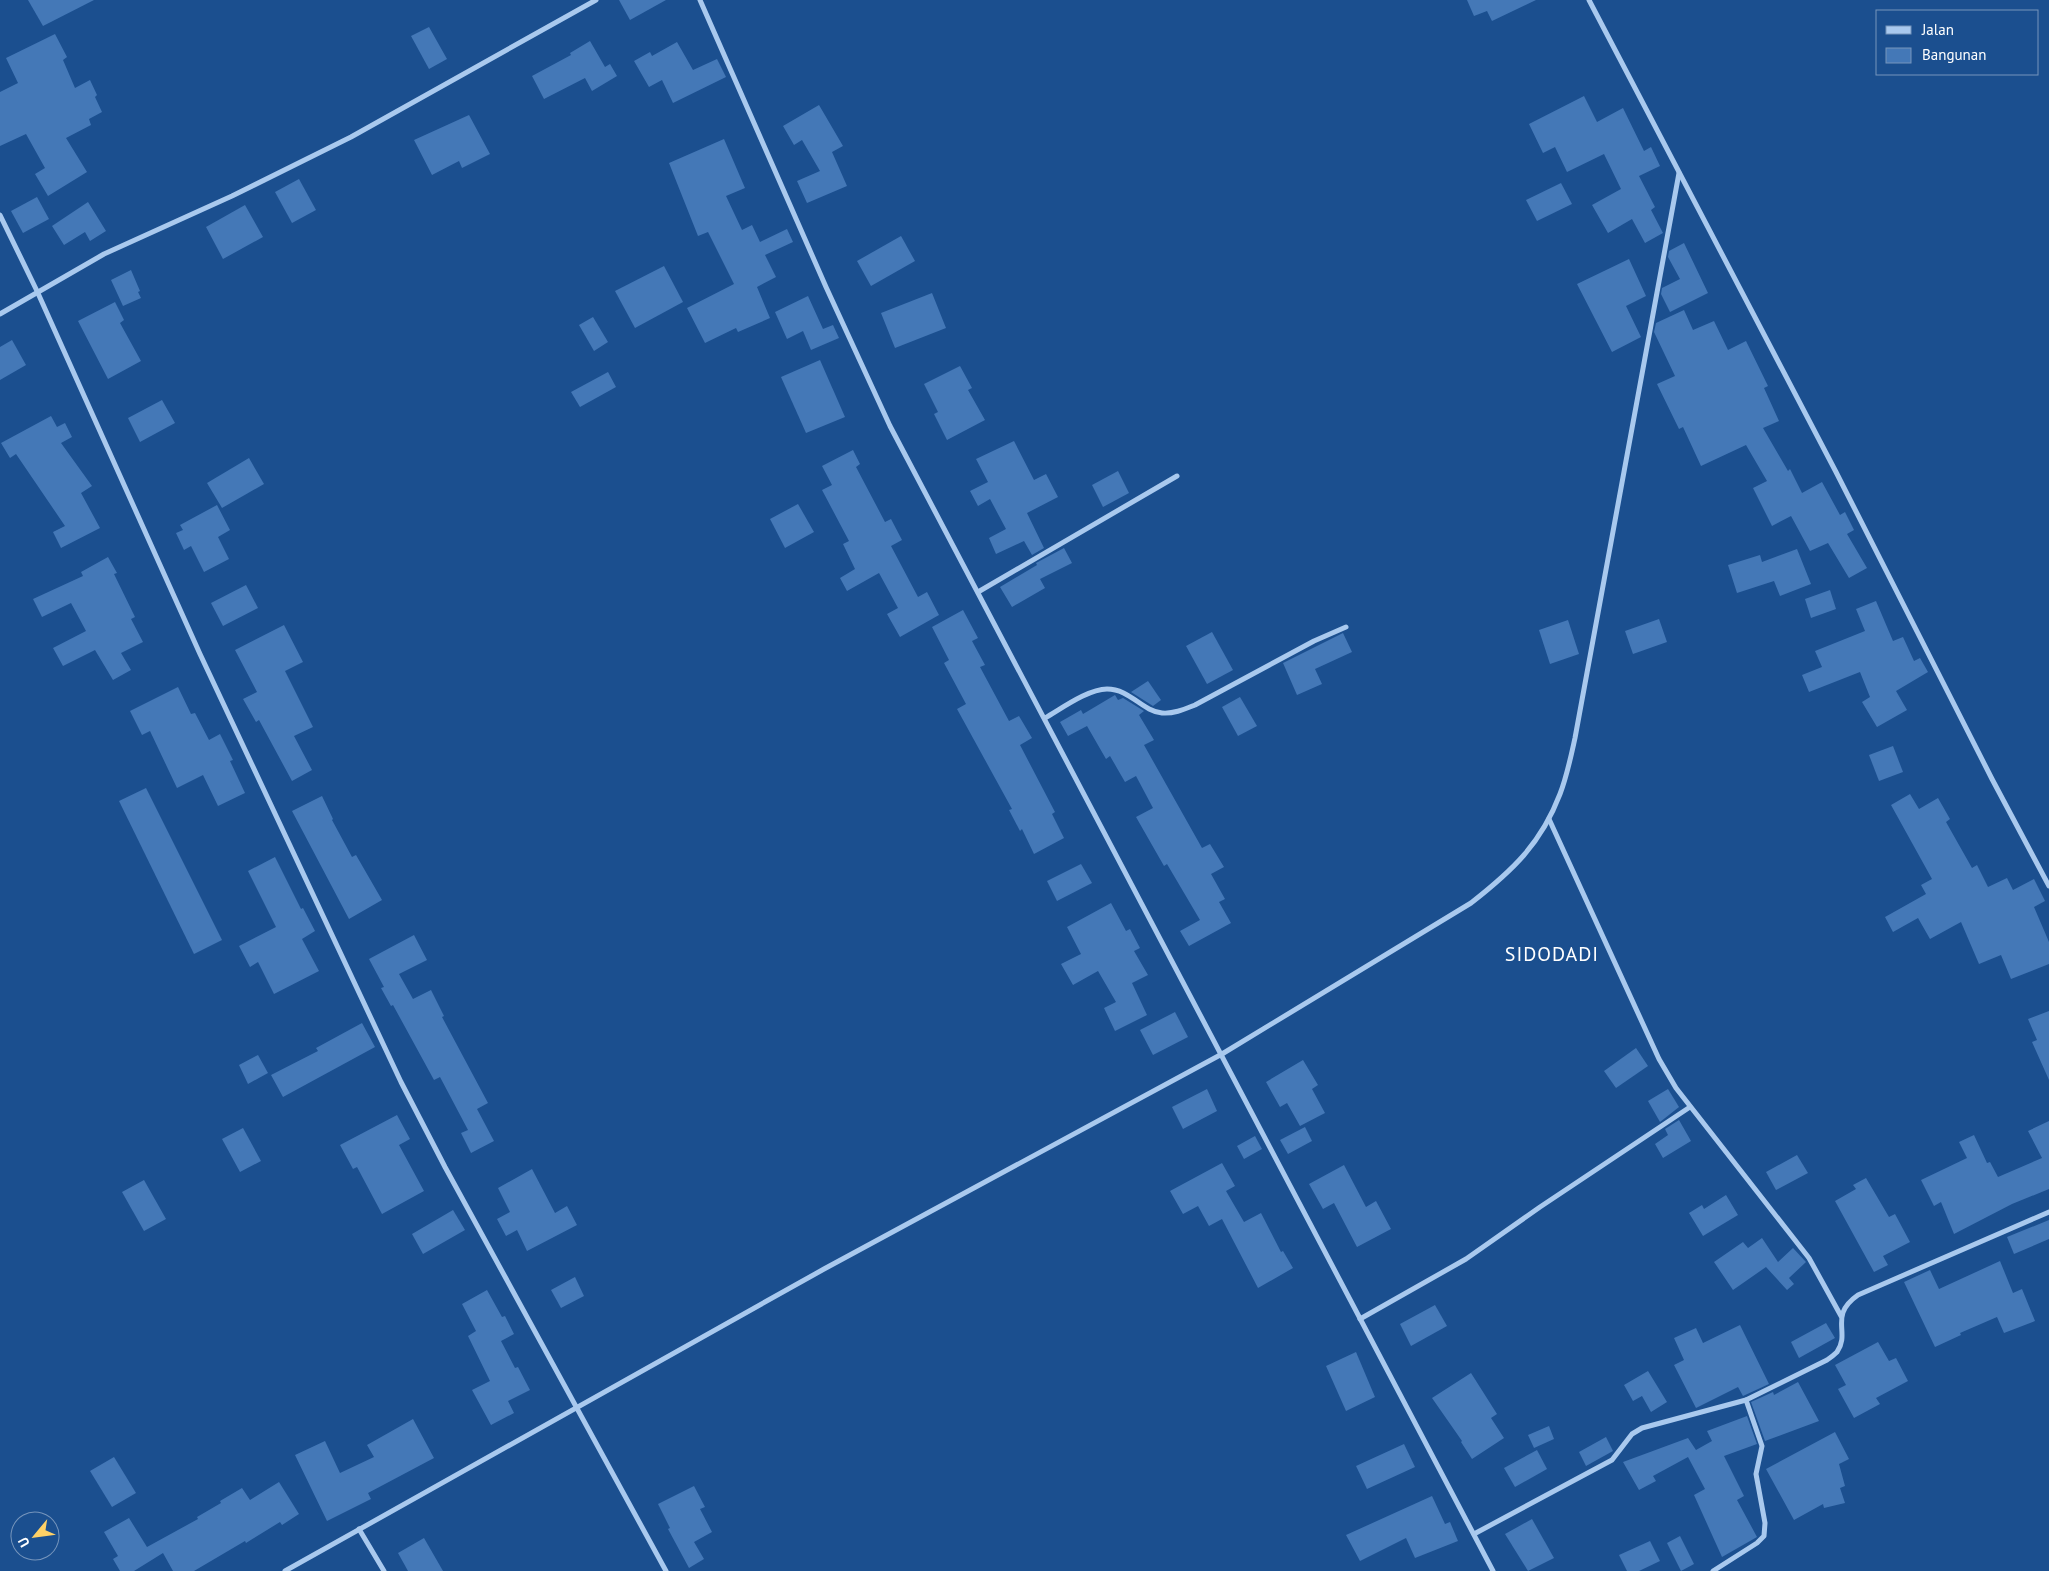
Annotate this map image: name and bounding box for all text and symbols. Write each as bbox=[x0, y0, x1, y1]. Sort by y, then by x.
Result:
legend bbox=[1876, 10, 2039, 75]
text: Jalan bbox=[1921, 20, 1954, 39]
text: Bangunan bbox=[1922, 45, 1986, 64]
district label: SIDODADI bbox=[1505, 941, 1599, 967]
north arrow bbox=[10, 1511, 60, 1561]
text: U bbox=[14, 1534, 34, 1551]

